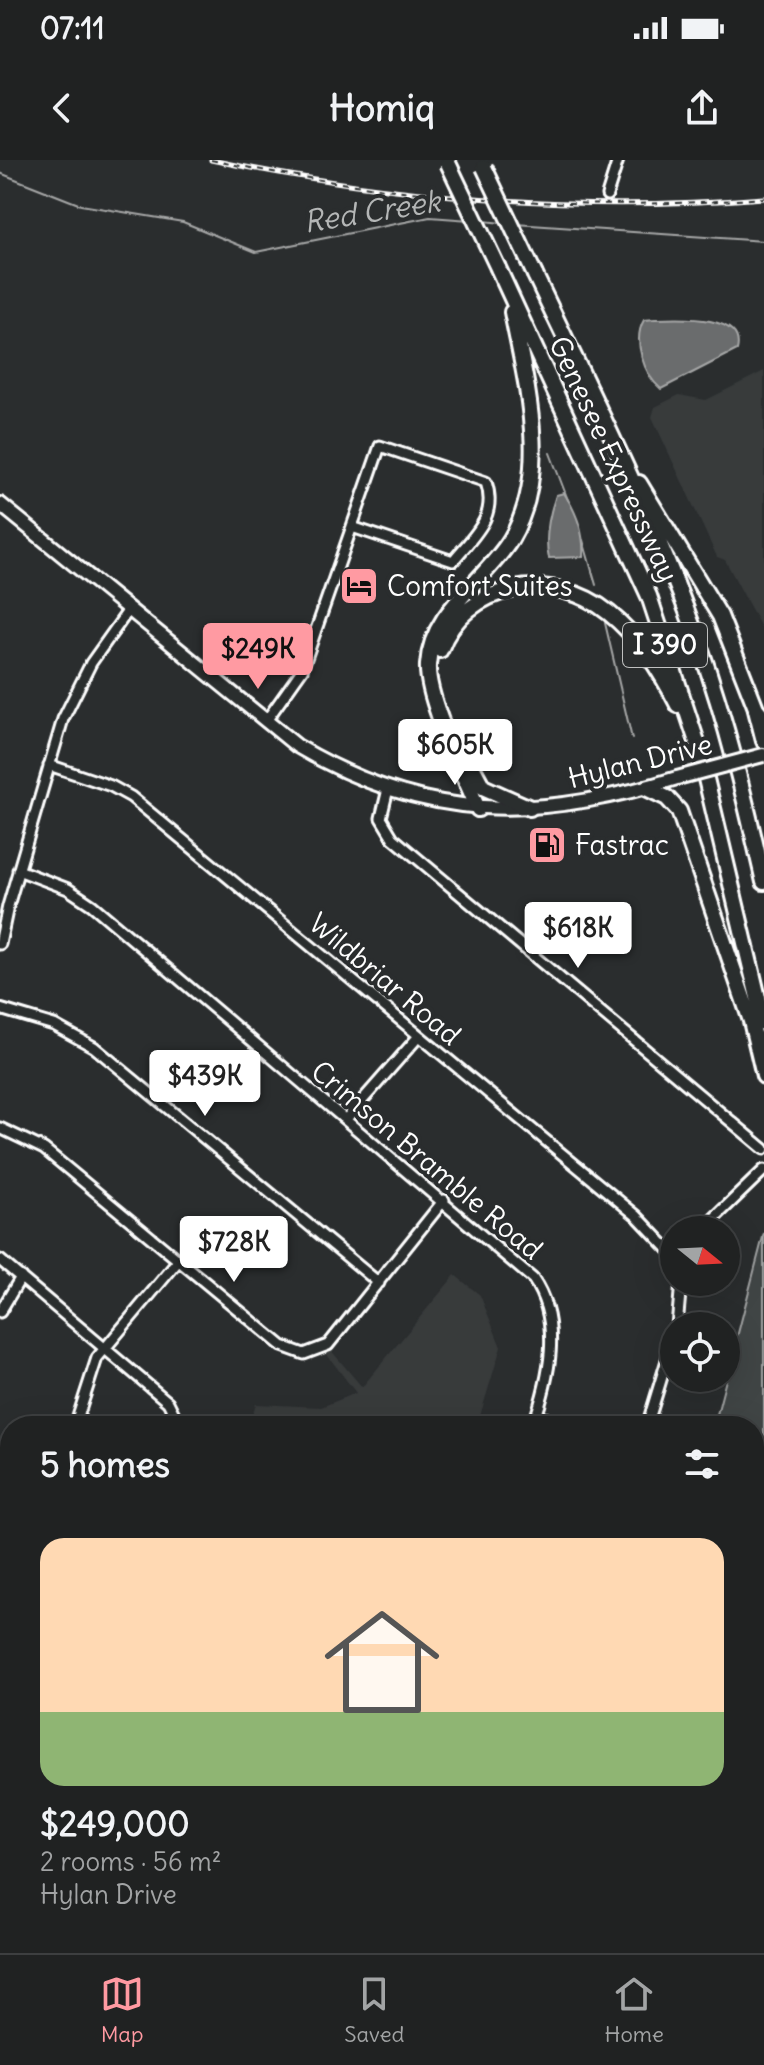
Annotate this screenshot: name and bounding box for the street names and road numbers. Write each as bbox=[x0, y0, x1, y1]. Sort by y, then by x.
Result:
street label: Genesee Expressway bbox=[541, 330, 687, 588]
road number: I 390 bbox=[623, 623, 707, 667]
street label: Hylan Drive bbox=[564, 726, 716, 796]
street label: Wildbriar Road bbox=[302, 905, 468, 1053]
street label: Crimson Bramble Road bbox=[304, 1053, 550, 1267]

